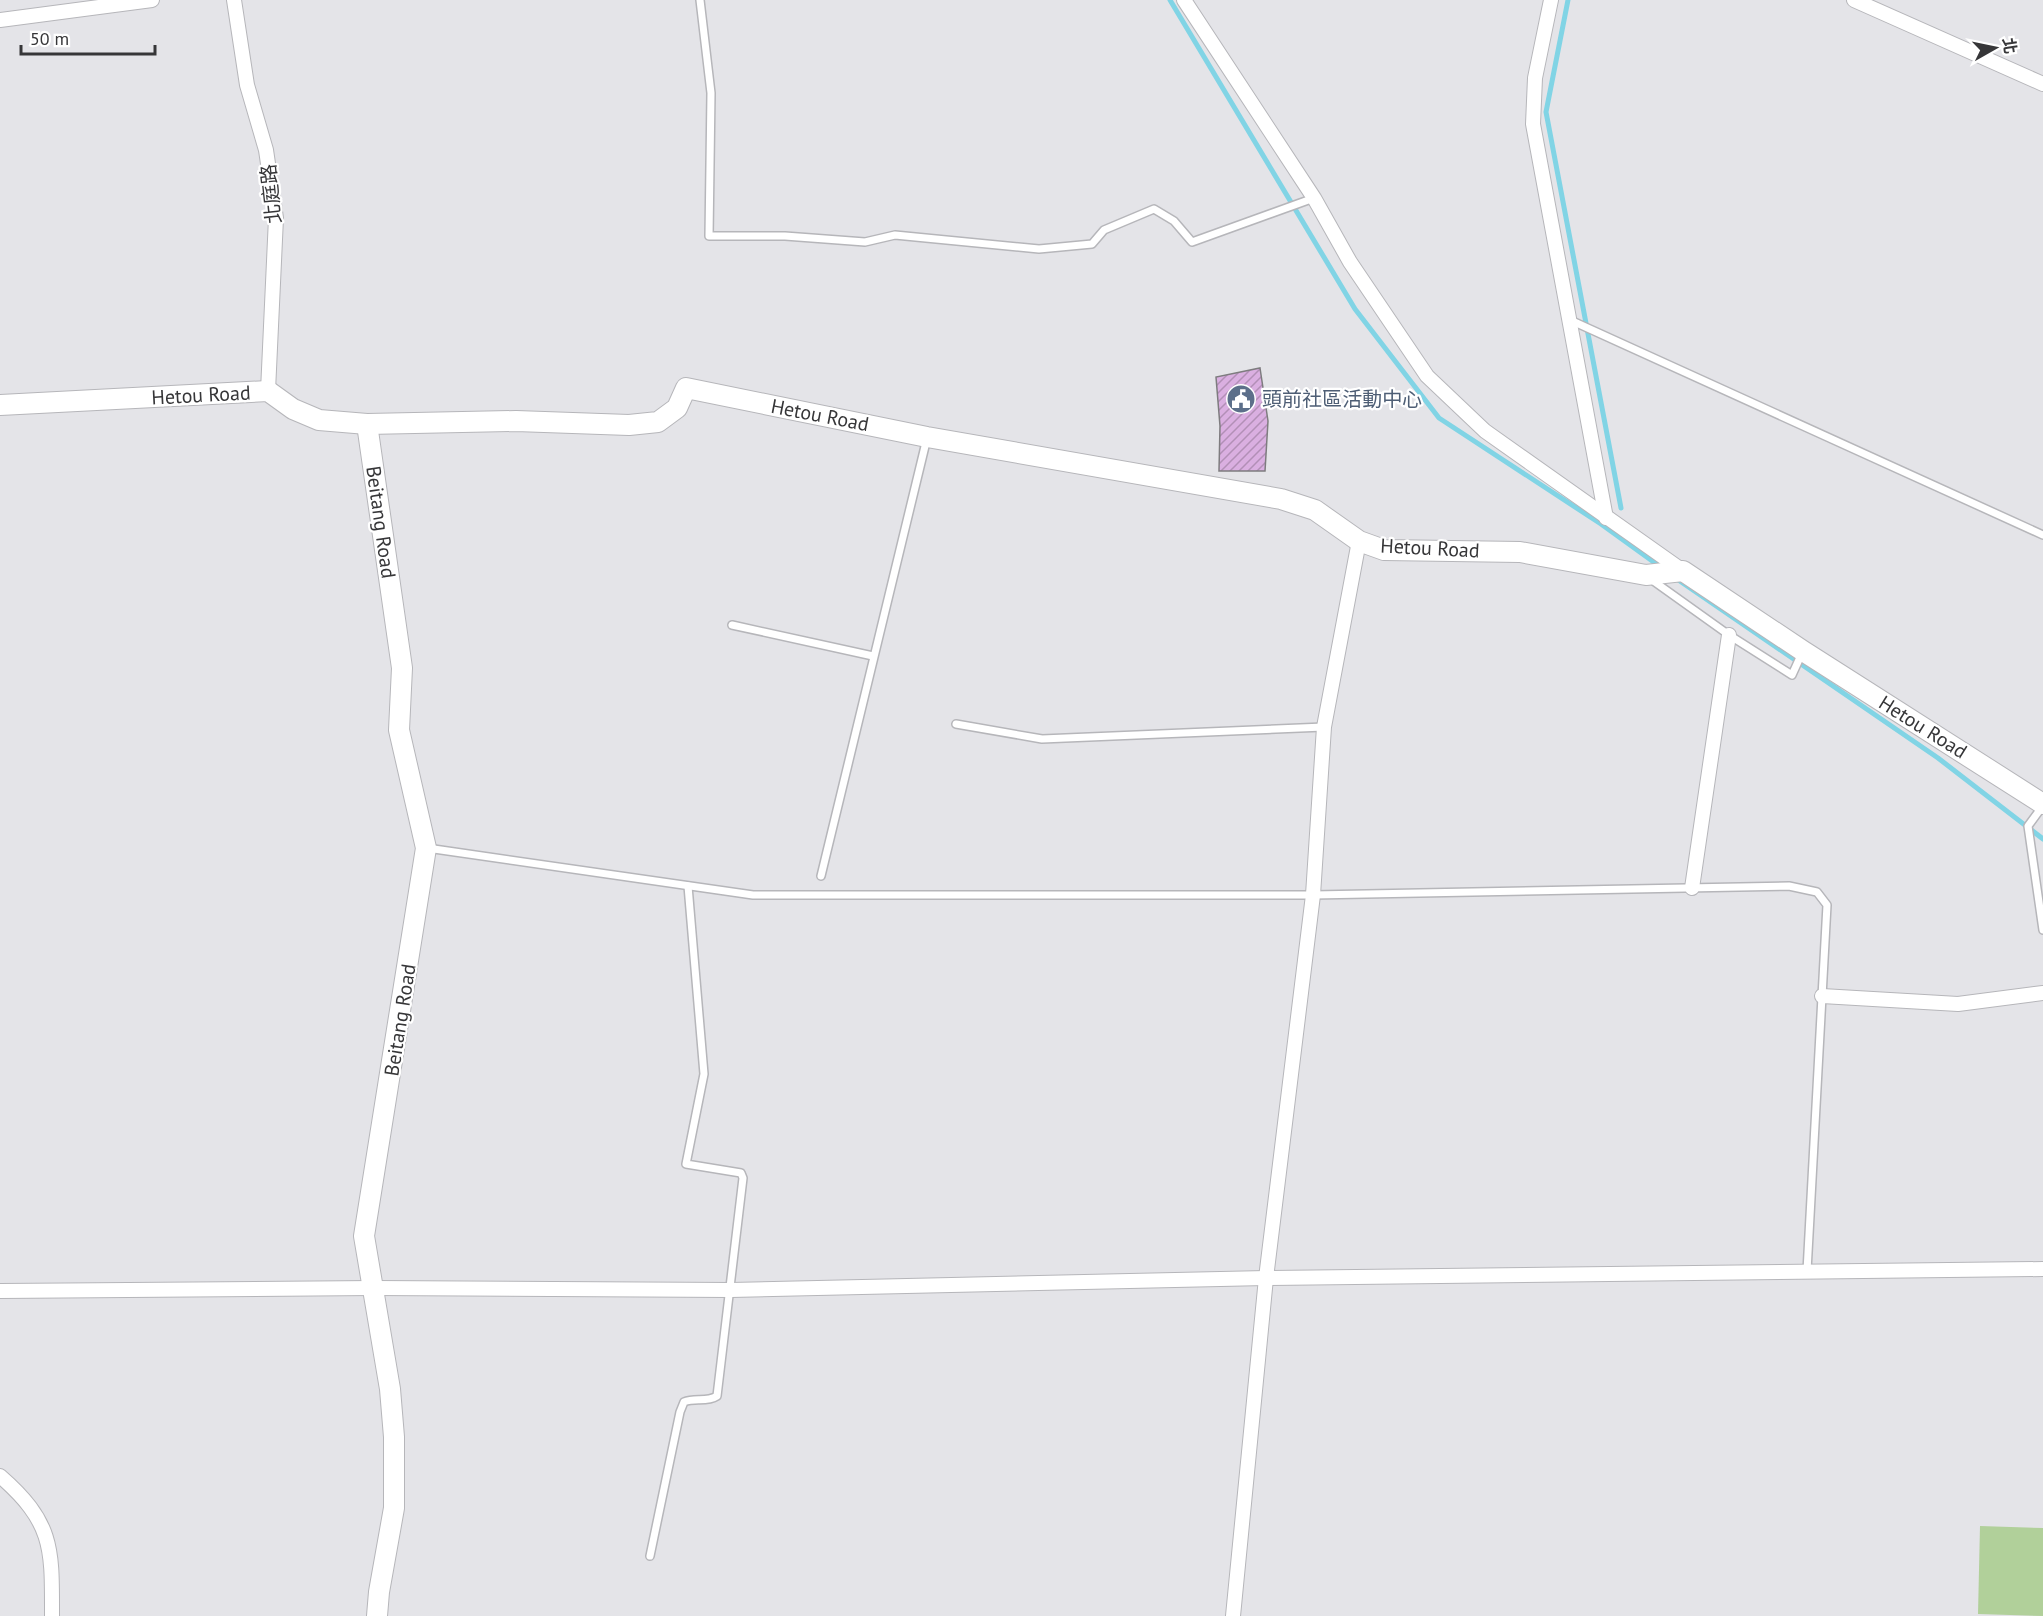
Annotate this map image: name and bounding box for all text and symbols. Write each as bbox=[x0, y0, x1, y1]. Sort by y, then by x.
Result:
scale bar bbox=[21, 18, 154, 56]
north arrow bbox=[1965, 18, 2025, 78]
text: 50 m bbox=[30, 27, 69, 50]
text: 北 bbox=[1999, 36, 2021, 55]
street label: 北庭路 bbox=[255, 163, 287, 225]
street label: Hetou Road bbox=[151, 379, 251, 411]
public building icon: 頭前社區活動中心 bbox=[1225, 383, 1257, 415]
place label: 頭前社區活動中心 bbox=[1262, 386, 1422, 412]
street label: Hetou Road bbox=[769, 393, 871, 437]
street label: Beitang Road bbox=[360, 464, 402, 580]
street label: Hetou Road bbox=[1380, 532, 1480, 564]
street label: Hetou Road bbox=[1874, 690, 1972, 764]
street label: Beitang Road bbox=[378, 962, 422, 1078]

